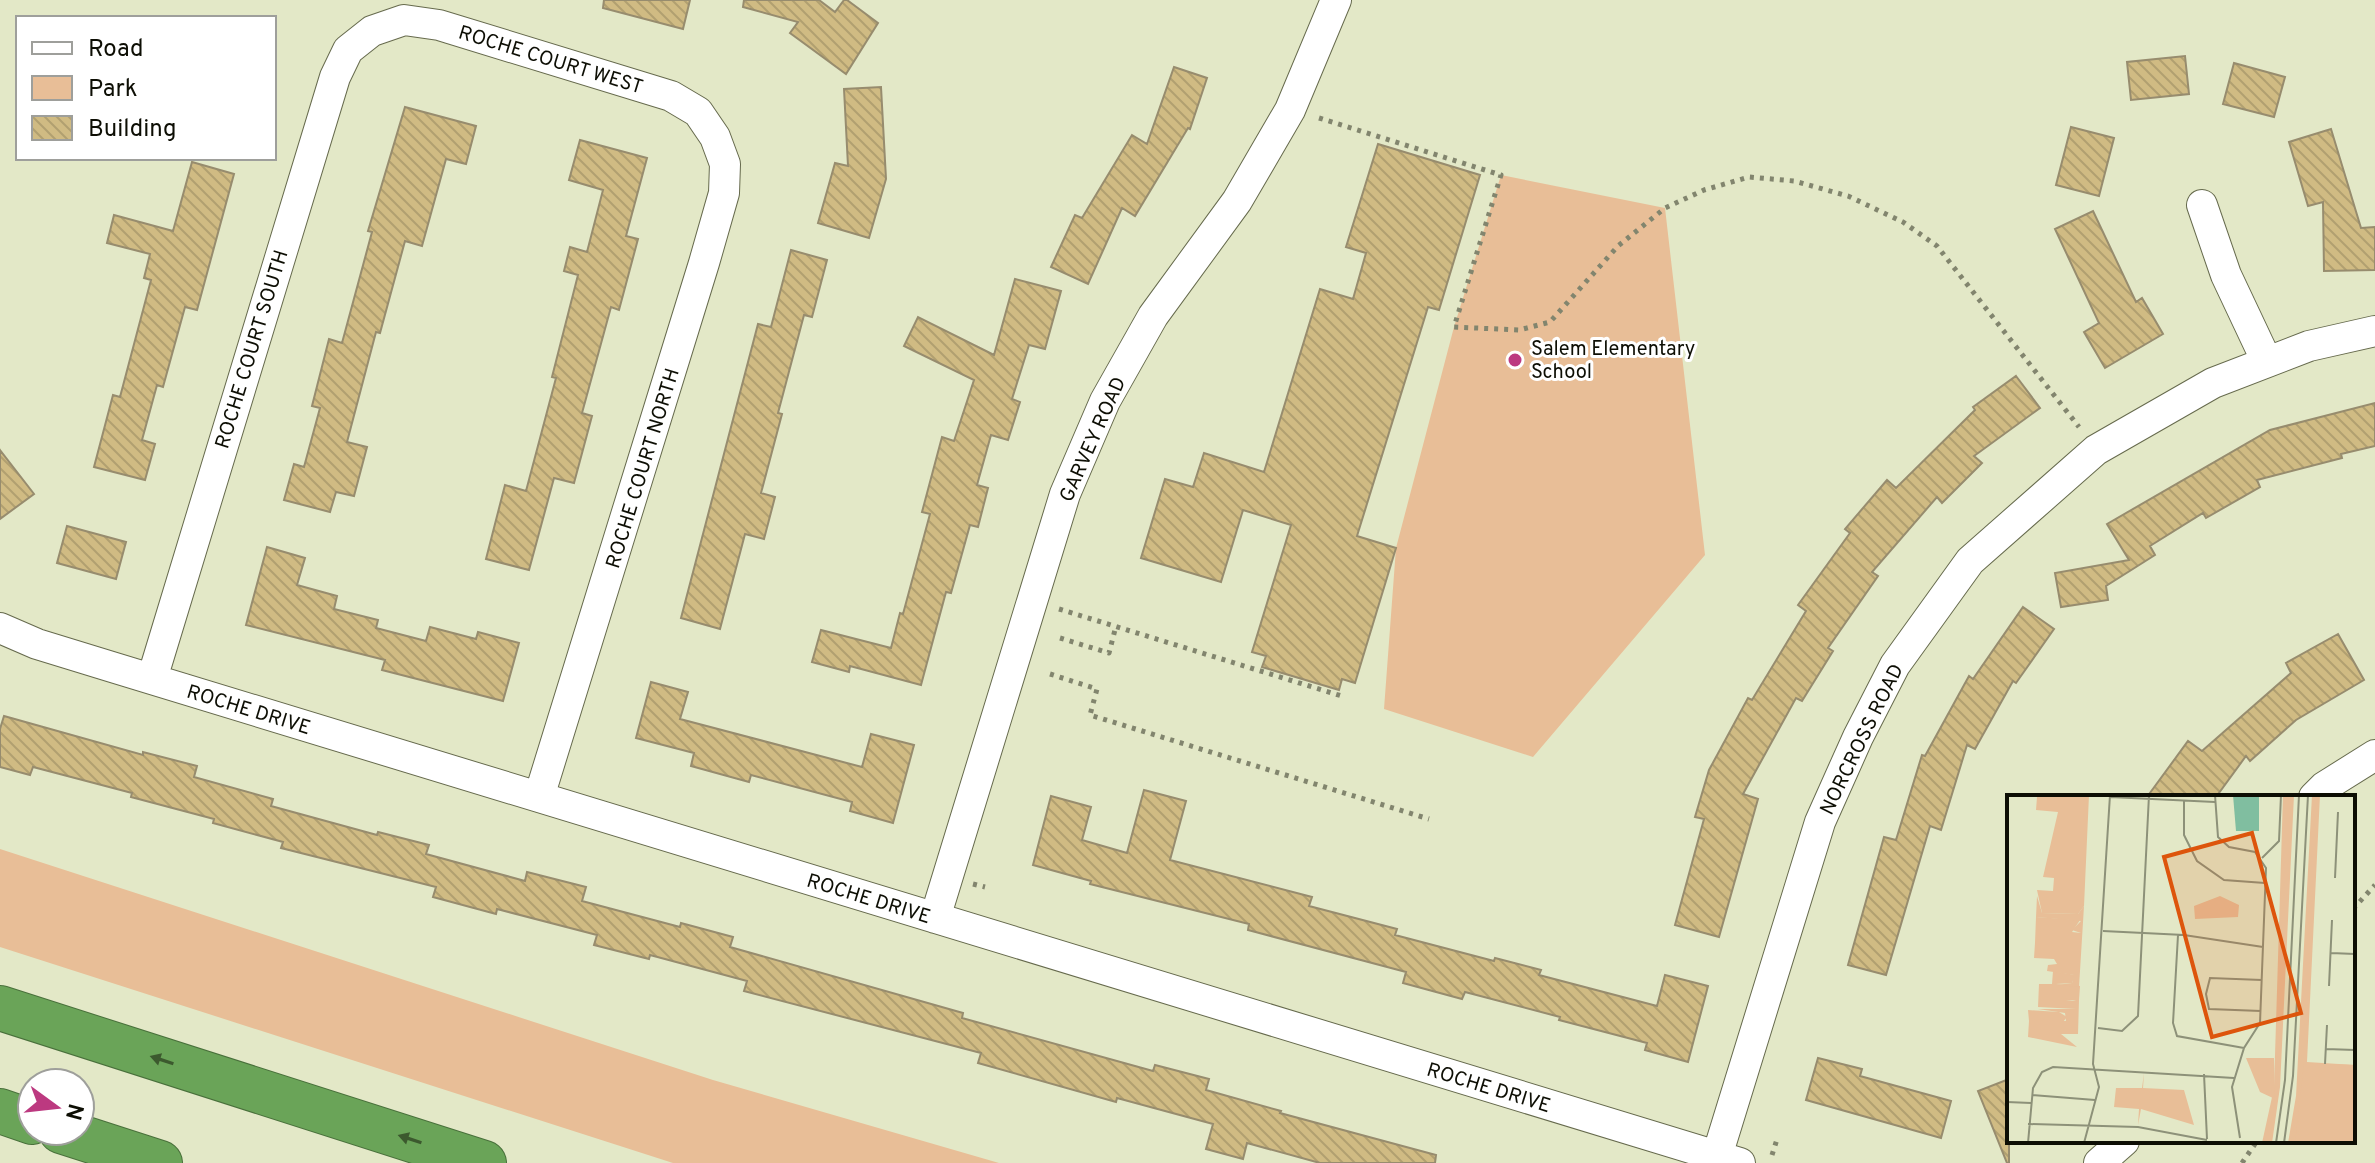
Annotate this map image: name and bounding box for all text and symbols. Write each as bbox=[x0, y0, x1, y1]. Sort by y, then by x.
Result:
legend bbox=[16, 16, 276, 160]
street label: ROCHE COURT WEST bbox=[455, 20, 646, 101]
text: Road bbox=[88, 35, 144, 65]
text: Park bbox=[88, 75, 138, 105]
text: Building bbox=[88, 115, 177, 145]
street label: ROCHE COURT SOUTH bbox=[210, 247, 296, 452]
place label: Salem Elementary School bbox=[1531, 337, 1695, 386]
marker: Salem Elementary School bbox=[1506, 351, 1524, 369]
street label: ROCHE COURT NORTH bbox=[601, 365, 687, 572]
street label: GARVEY ROAD bbox=[1055, 373, 1133, 506]
street label: NORCROSS ROAD bbox=[1815, 660, 1911, 820]
street label: ROCHE DRIVE bbox=[183, 680, 314, 742]
inset map bbox=[2007, 795, 2355, 1143]
street label: ROCHE DRIVE bbox=[803, 869, 934, 931]
one-way arrow bbox=[150, 1053, 174, 1066]
street label: ROCHE DRIVE bbox=[1423, 1058, 1554, 1120]
north arrow bbox=[16, 1067, 96, 1147]
text: N bbox=[58, 1100, 88, 1123]
one-way arrow bbox=[398, 1132, 422, 1145]

